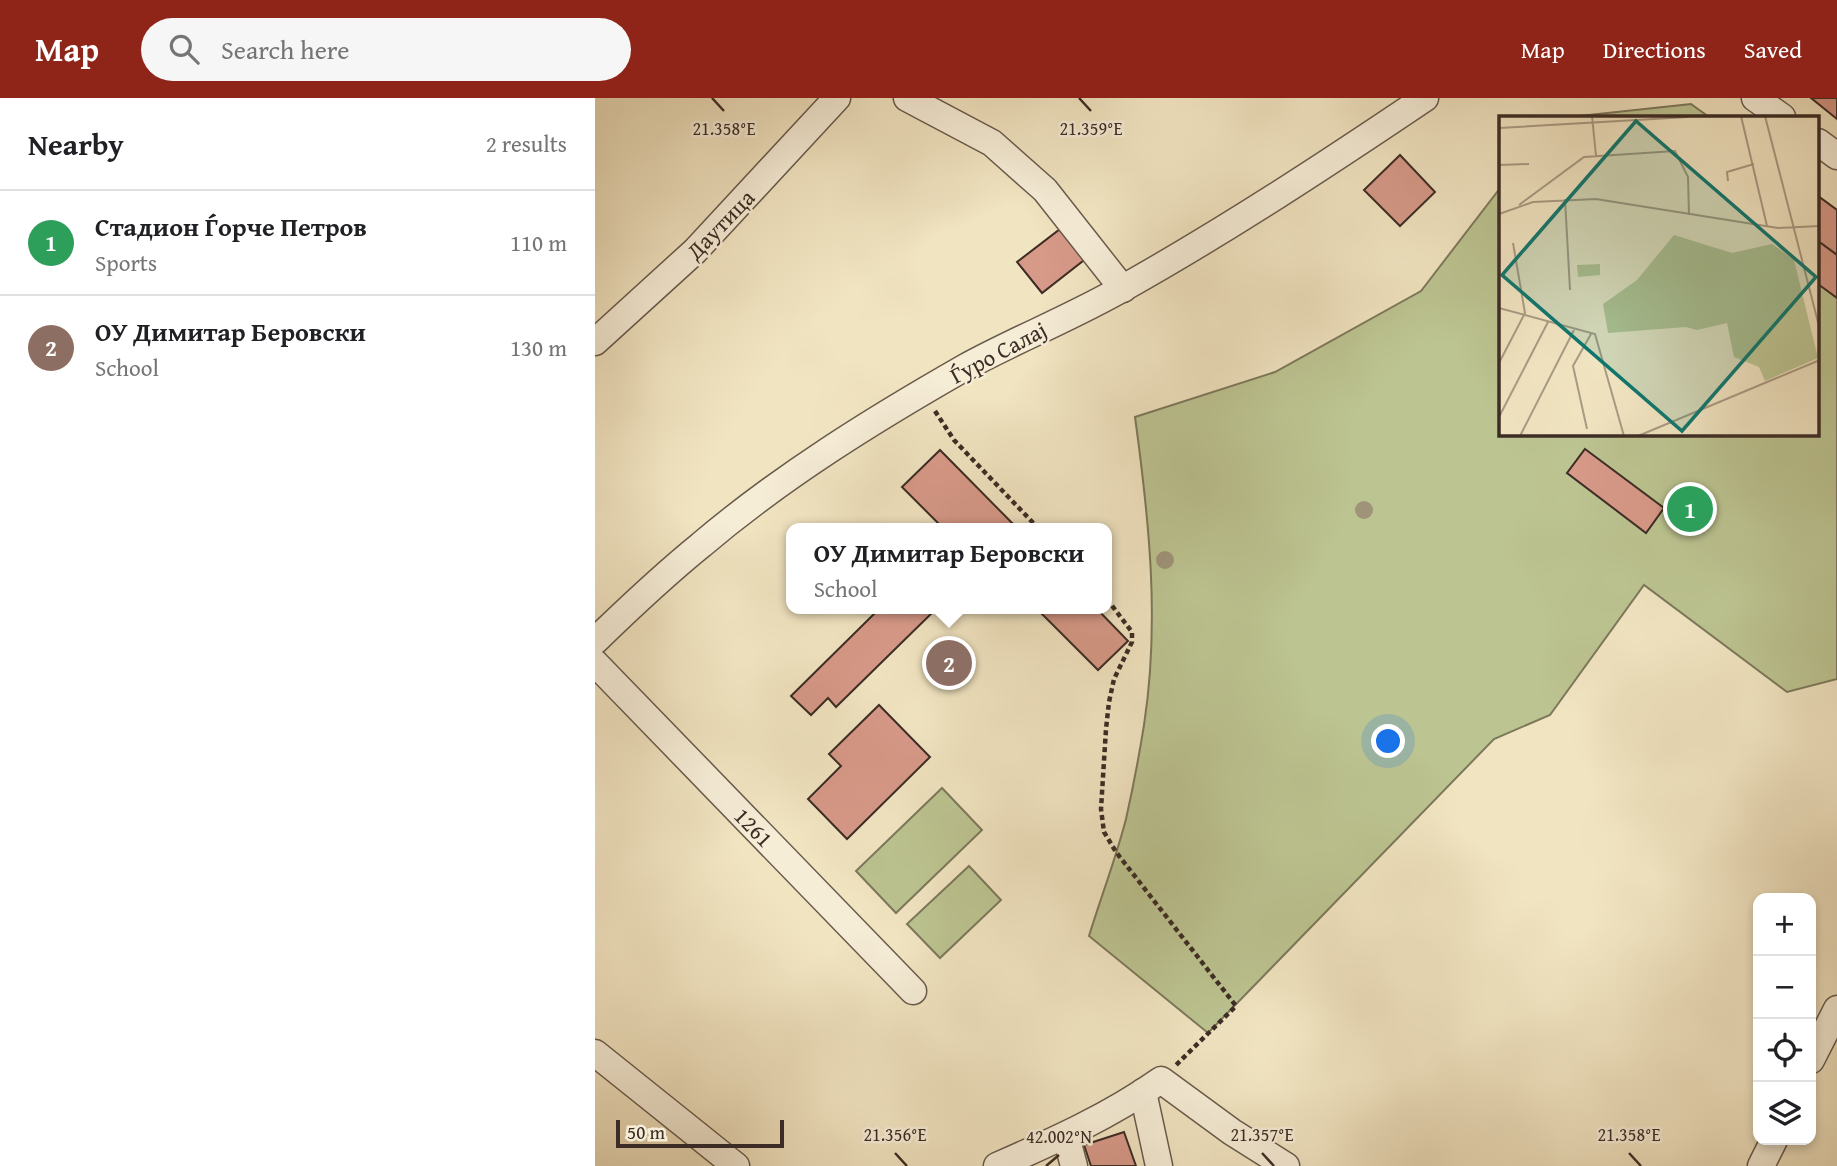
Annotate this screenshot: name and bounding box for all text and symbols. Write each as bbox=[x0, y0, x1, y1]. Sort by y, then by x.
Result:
search box bbox=[141, 18, 631, 81]
text: Map bbox=[35, 25, 99, 73]
icon: search bbox=[165, 30, 203, 68]
text: Search here bbox=[221, 30, 349, 69]
text: Map bbox=[1521, 32, 1565, 67]
text: Directions bbox=[1603, 32, 1706, 67]
text: Saved bbox=[1744, 32, 1802, 67]
text: 21.358°E bbox=[692, 115, 756, 142]
text: 21.359°E bbox=[1059, 115, 1123, 142]
inset map bbox=[1499, 116, 1819, 436]
text: Nearby bbox=[28, 122, 124, 166]
text: 2 results bbox=[486, 127, 567, 160]
street label: Даутица bbox=[678, 182, 762, 267]
text: Стадион Ѓорче Петров bbox=[95, 207, 367, 246]
text: 1 bbox=[45, 226, 57, 259]
text: 110 m bbox=[510, 226, 567, 259]
text: Sports bbox=[95, 246, 157, 279]
text: ОУ Димитар Беровски bbox=[95, 312, 366, 351]
street label: Ѓуро Салај bbox=[944, 313, 1052, 391]
text: 2 bbox=[45, 331, 57, 364]
text: 130 m bbox=[510, 331, 567, 364]
text: School bbox=[95, 351, 159, 384]
pin: 1 bbox=[1667, 483, 1713, 535]
popup bbox=[786, 523, 1112, 614]
text: ОУ Димитар Беровски bbox=[814, 533, 1084, 572]
text: School bbox=[814, 572, 878, 605]
pin: 2 bbox=[926, 637, 972, 689]
your location bbox=[1371, 724, 1405, 758]
street label: 1261 bbox=[727, 800, 781, 854]
map controls bbox=[1753, 893, 1816, 1145]
button: + bbox=[1753, 893, 1816, 956]
button: − bbox=[1753, 956, 1816, 1019]
button: locate bbox=[1753, 1019, 1816, 1082]
button: layers bbox=[1753, 1082, 1816, 1145]
scale bar bbox=[616, 1117, 784, 1149]
text: 50 m bbox=[627, 1118, 665, 1146]
text: 21.356°E bbox=[863, 1121, 927, 1148]
text: 21.357°E bbox=[1230, 1121, 1294, 1148]
text: 21.358°E bbox=[1597, 1121, 1661, 1148]
text: 42.002°N bbox=[1026, 1123, 1092, 1150]

